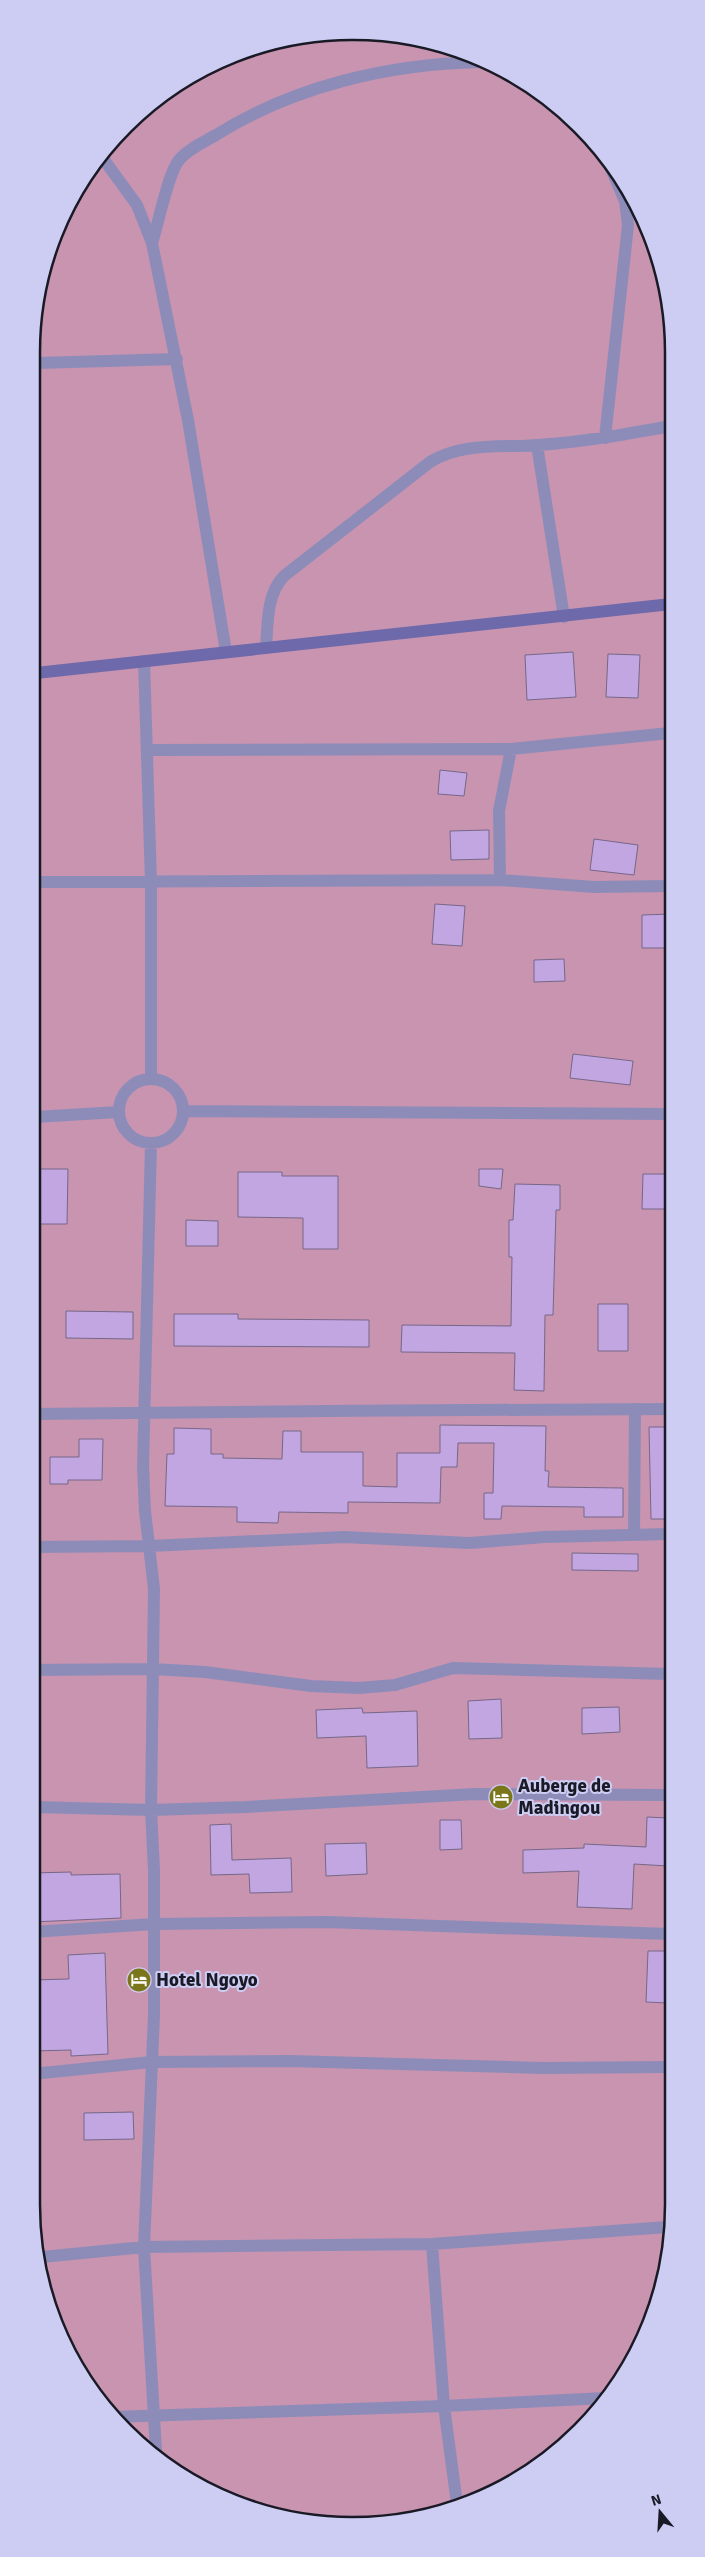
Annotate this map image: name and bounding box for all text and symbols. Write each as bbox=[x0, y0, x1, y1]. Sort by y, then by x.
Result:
place label: Auberge de Madingou bbox=[518, 1774, 611, 1820]
hotel icon: Auberge de Madingou bbox=[488, 1784, 514, 1810]
hotel icon: Hotel Ngoyo bbox=[126, 1967, 152, 1993]
place label: Hotel Ngoyo bbox=[156, 1968, 258, 1992]
north arrow bbox=[635, 2487, 685, 2537]
text: N bbox=[649, 2491, 663, 2510]

